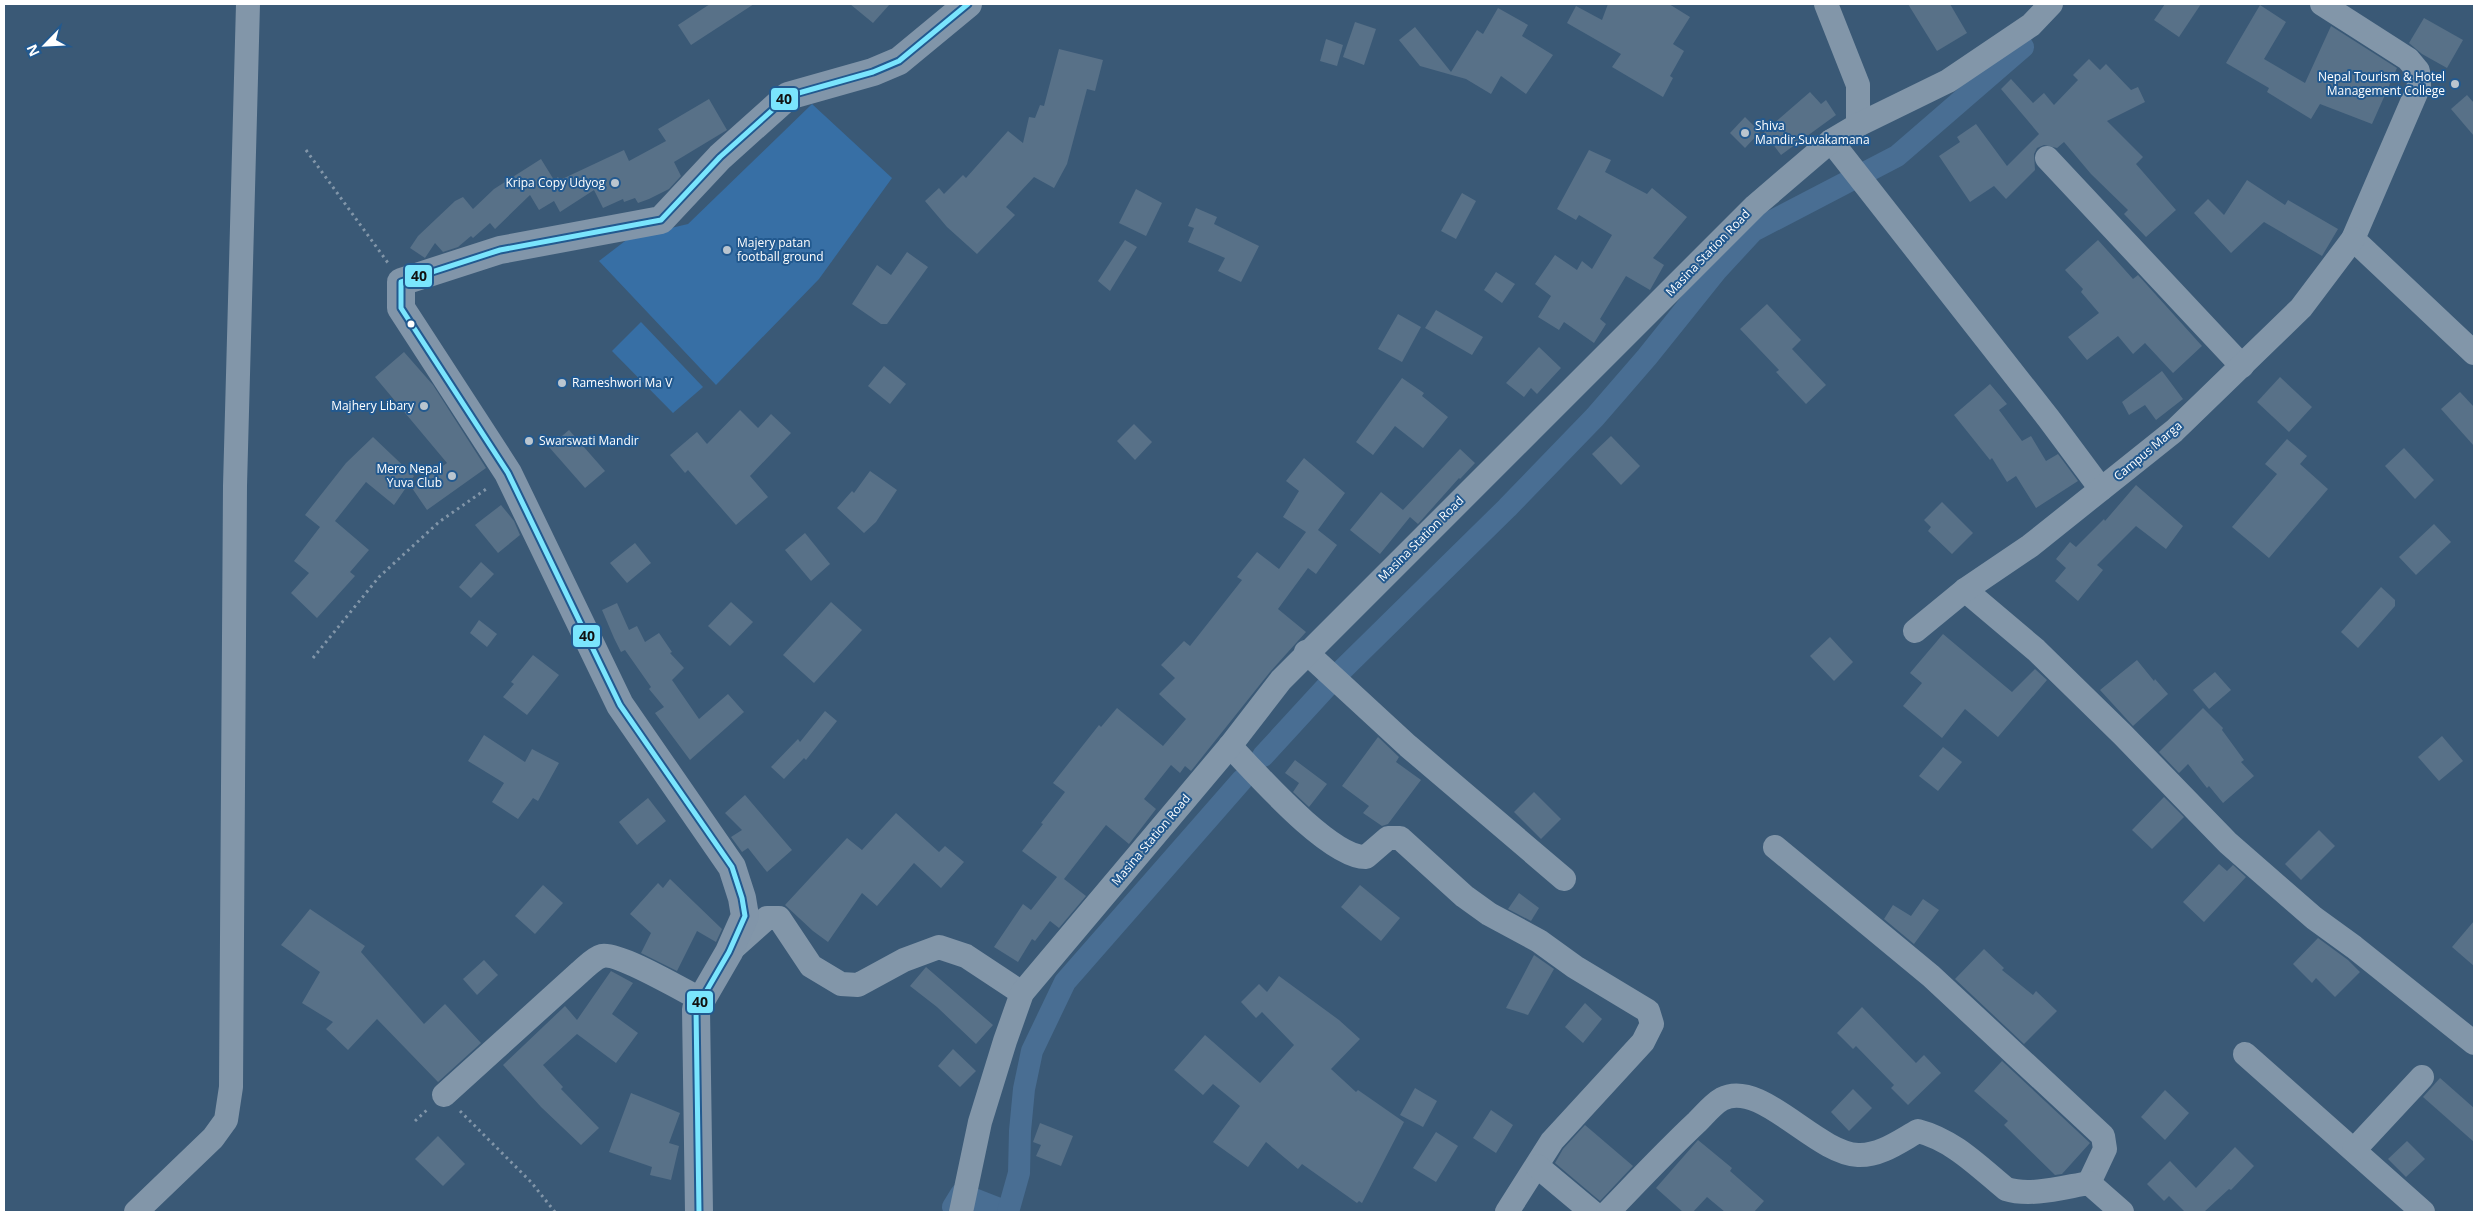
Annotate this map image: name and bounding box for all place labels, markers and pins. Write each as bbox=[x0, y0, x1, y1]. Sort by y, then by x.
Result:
place label: Nepal Tourism & Hotel Management College bbox=[2318, 68, 2445, 99]
marker: Nepal Tourism & Hotel Management College bbox=[2449, 78, 2461, 90]
place label: Shiva Mandir,Suvakamana bbox=[1755, 117, 1870, 148]
marker: Shiva Mandir,Suvakamana bbox=[1739, 127, 1751, 139]
place label: Kripa Copy Udyog bbox=[506, 174, 605, 191]
marker: Kripa Copy Udyog bbox=[609, 177, 621, 189]
place label: Majery patan football ground bbox=[737, 234, 824, 265]
marker: Majery patan football ground bbox=[721, 244, 733, 256]
unlabelled marker bbox=[406, 319, 416, 329]
place label: Rameshwori Ma V bbox=[572, 374, 673, 391]
marker: Rameshwori Ma V bbox=[556, 377, 568, 389]
place label: Majhery Libary bbox=[331, 397, 415, 414]
marker: Majhery Libary bbox=[418, 400, 430, 412]
place label: Swarswati Mandir bbox=[539, 432, 639, 449]
marker: Swarswati Mandir bbox=[523, 435, 535, 447]
place label: Mero Nepal Yuva Club bbox=[376, 460, 442, 491]
marker: Mero Nepal Yuva Club bbox=[446, 470, 458, 482]

